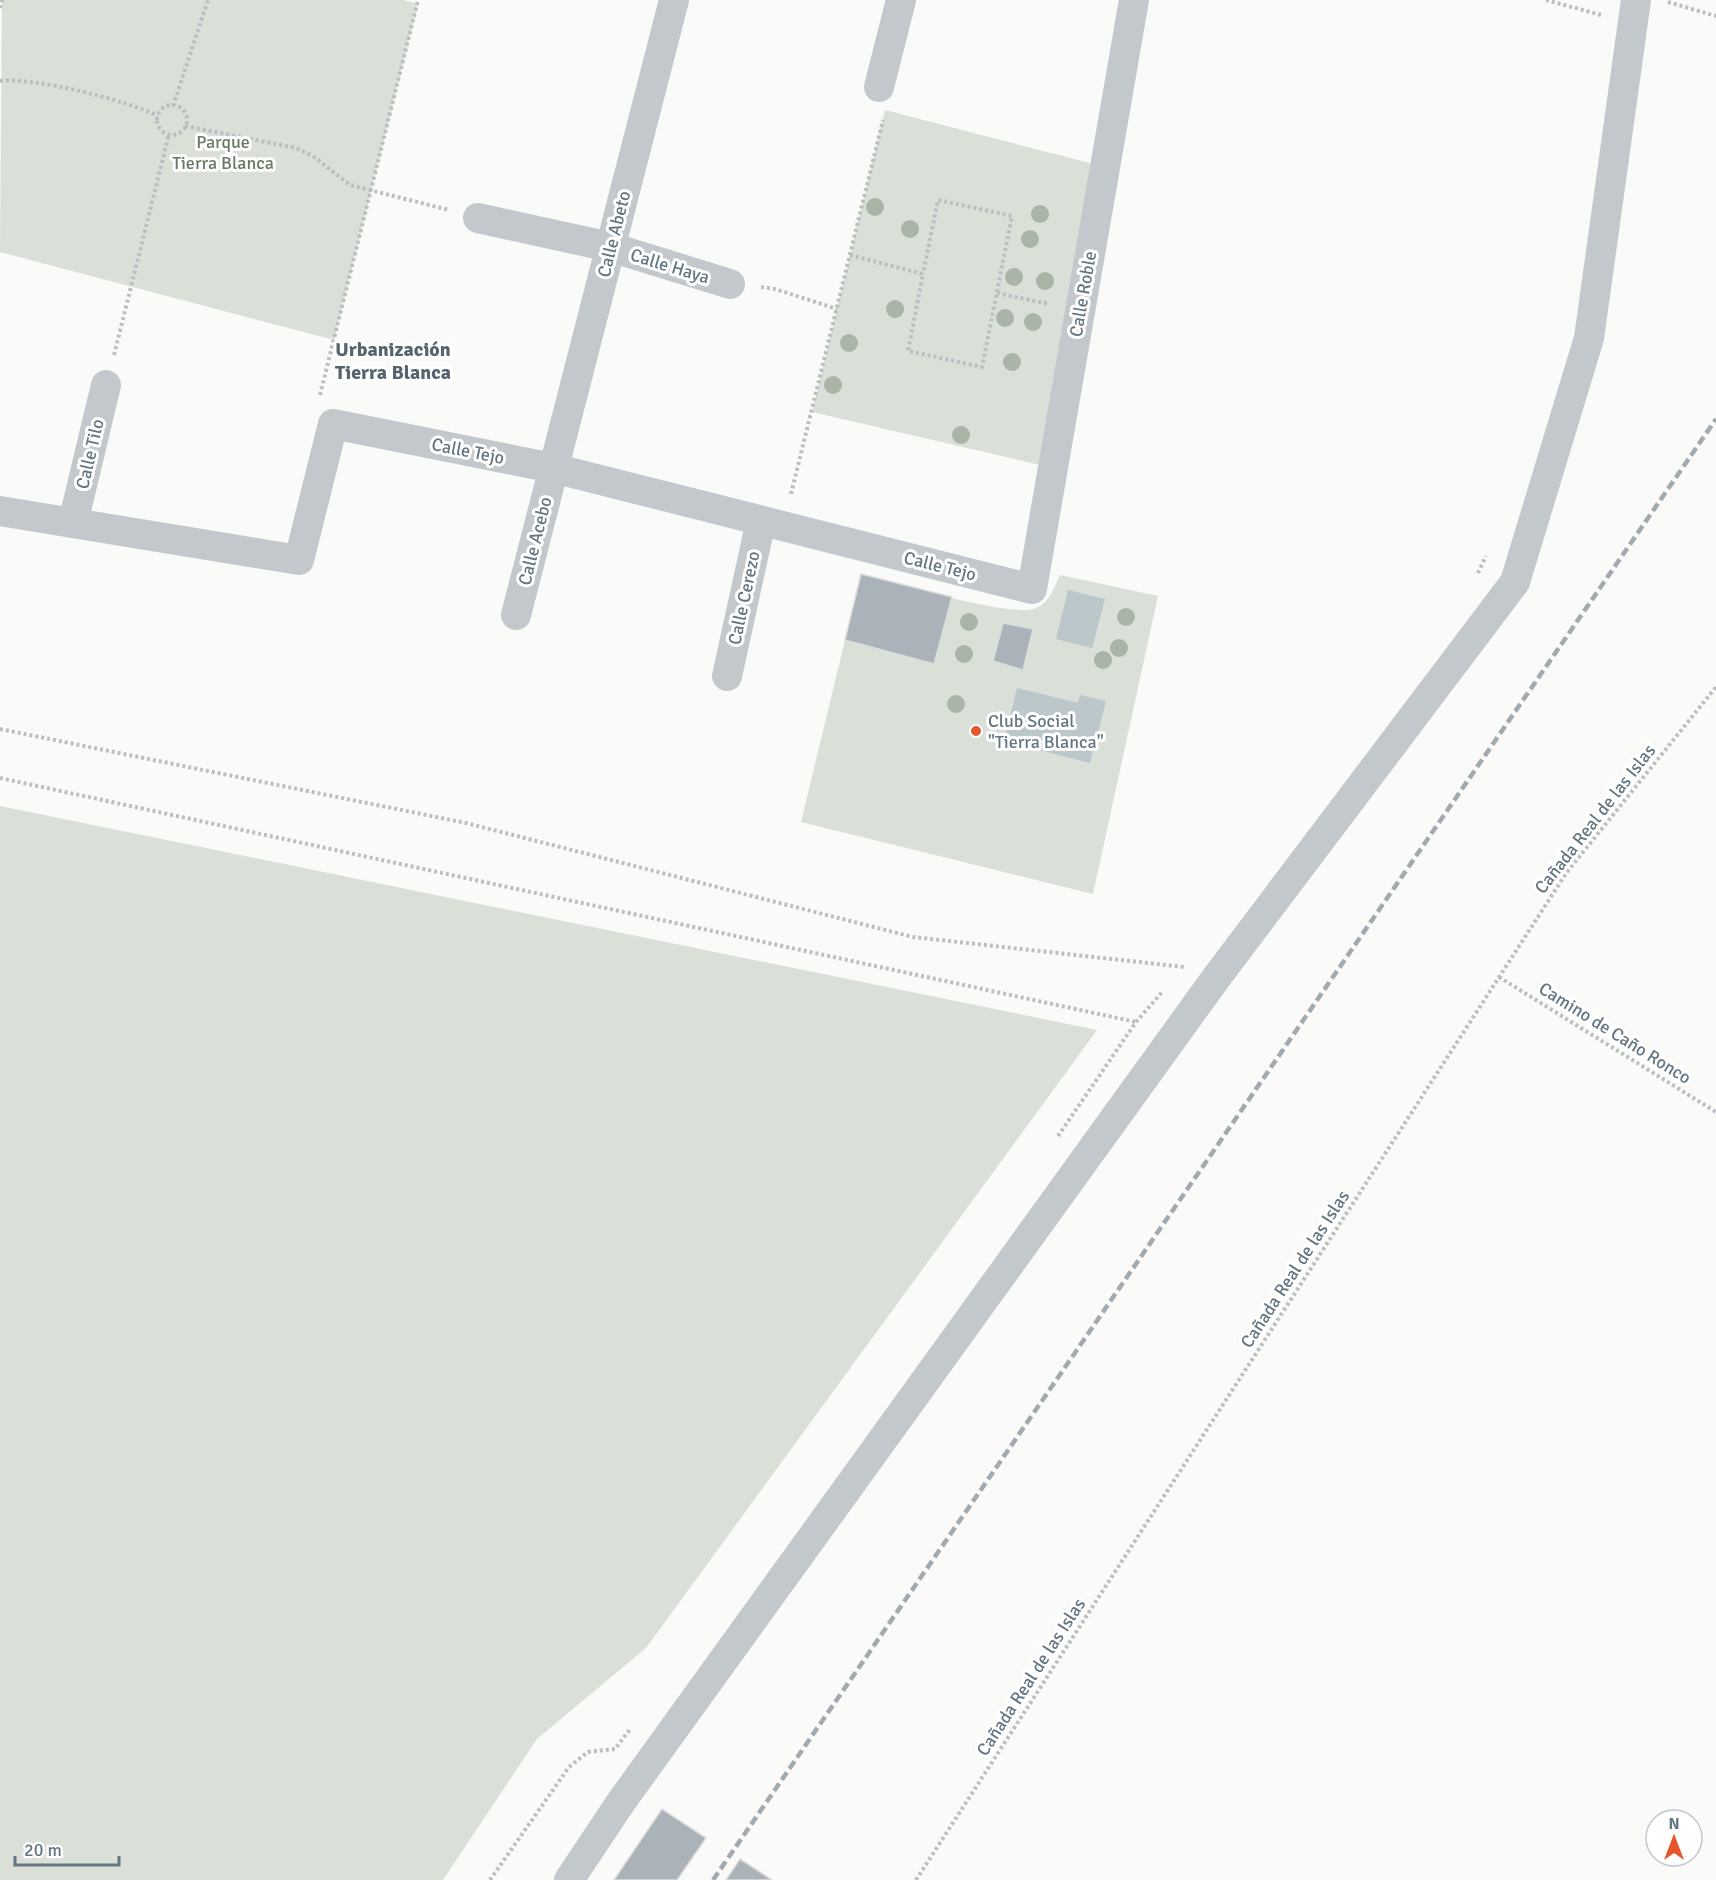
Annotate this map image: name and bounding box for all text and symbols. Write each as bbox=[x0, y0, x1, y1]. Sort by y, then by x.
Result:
park label: Parque Tierra Blanca bbox=[172, 131, 274, 174]
street label: Calle Abeto bbox=[593, 189, 635, 279]
street label: Calle Haya bbox=[628, 244, 712, 288]
street label: Calle Roble bbox=[1065, 249, 1101, 339]
district label: Urbanización Tierra Blanca bbox=[335, 337, 451, 385]
street label: Calle Tilo bbox=[71, 417, 109, 491]
street label: Calle Tejo bbox=[430, 433, 506, 469]
street label: Calle Acebo bbox=[513, 495, 557, 587]
street label: Calle Tejo bbox=[902, 546, 978, 586]
street label: Calle Cerezo bbox=[723, 549, 765, 647]
place label: Club Social "Tierra Blanca" bbox=[988, 710, 1104, 753]
marker: Club Social "Tierra Blanca" bbox=[969, 724, 983, 738]
street label: Cañada Real de las Islas bbox=[1530, 740, 1660, 898]
street label: Camino de Caño Ronco bbox=[1535, 977, 1695, 1089]
street label: Cañada Real de las Islas bbox=[1236, 1186, 1354, 1352]
street label: Cañada Real de las Islas bbox=[972, 1594, 1090, 1760]
north arrow bbox=[1644, 1808, 1704, 1868]
text: N bbox=[1668, 1814, 1680, 1834]
scale bar bbox=[15, 1829, 118, 1867]
text: 20 m bbox=[24, 1839, 62, 1861]

